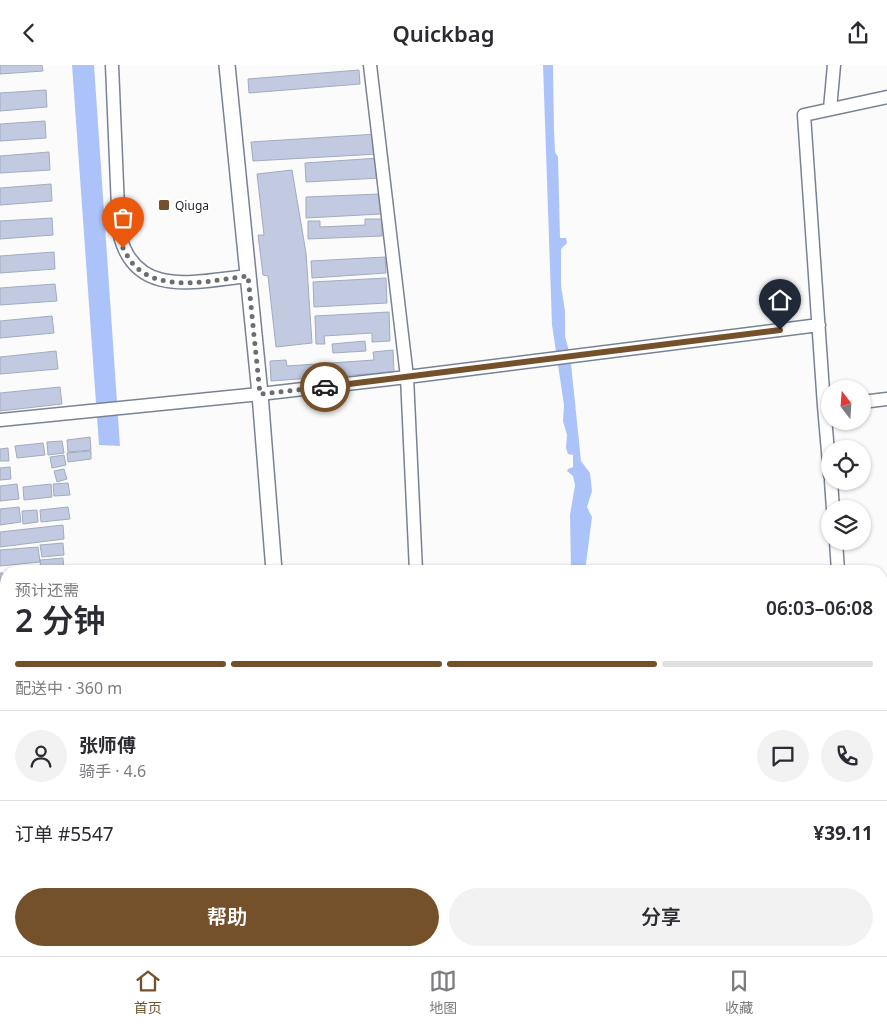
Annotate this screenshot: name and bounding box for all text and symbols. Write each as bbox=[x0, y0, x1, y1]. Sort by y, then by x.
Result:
text: Quickbag bbox=[393, 18, 494, 48]
icon: back bbox=[15, 19, 43, 47]
icon: share bbox=[844, 19, 872, 47]
pin bbox=[102, 197, 144, 248]
place label: Qiuga bbox=[175, 197, 209, 214]
marker: Qiuga bbox=[157, 198, 171, 212]
icon: bag bbox=[109, 204, 137, 232]
pin bbox=[759, 279, 801, 330]
icon: home bbox=[766, 286, 794, 314]
courier bbox=[300, 362, 350, 412]
icon: car bbox=[311, 373, 339, 401]
north arrow bbox=[821, 380, 871, 430]
map controls bbox=[821, 380, 871, 550]
button: locate bbox=[821, 440, 871, 490]
button: layers bbox=[821, 500, 871, 550]
text: 预计还需 bbox=[15, 579, 79, 601]
text: 06:03–06:08 bbox=[766, 595, 873, 621]
text: 2 分钟 bbox=[15, 598, 106, 641]
text: 配送中 · 360 m bbox=[15, 677, 122, 699]
button: person bbox=[15, 730, 67, 782]
button: chat bbox=[757, 730, 809, 782]
button: phone bbox=[821, 730, 873, 782]
text: 张师傅 bbox=[79, 732, 136, 758]
text: 骑手 · 4.6 bbox=[79, 760, 146, 782]
text: ¥39.11 bbox=[813, 820, 873, 846]
text: 订单 #5547 bbox=[15, 821, 114, 847]
button: 帮助 bbox=[15, 888, 439, 946]
button: 分享 bbox=[449, 888, 873, 946]
tab: 首页 bbox=[134, 967, 162, 1017]
tab: 地图 bbox=[429, 967, 457, 1017]
tab: 收藏 bbox=[725, 967, 753, 1017]

